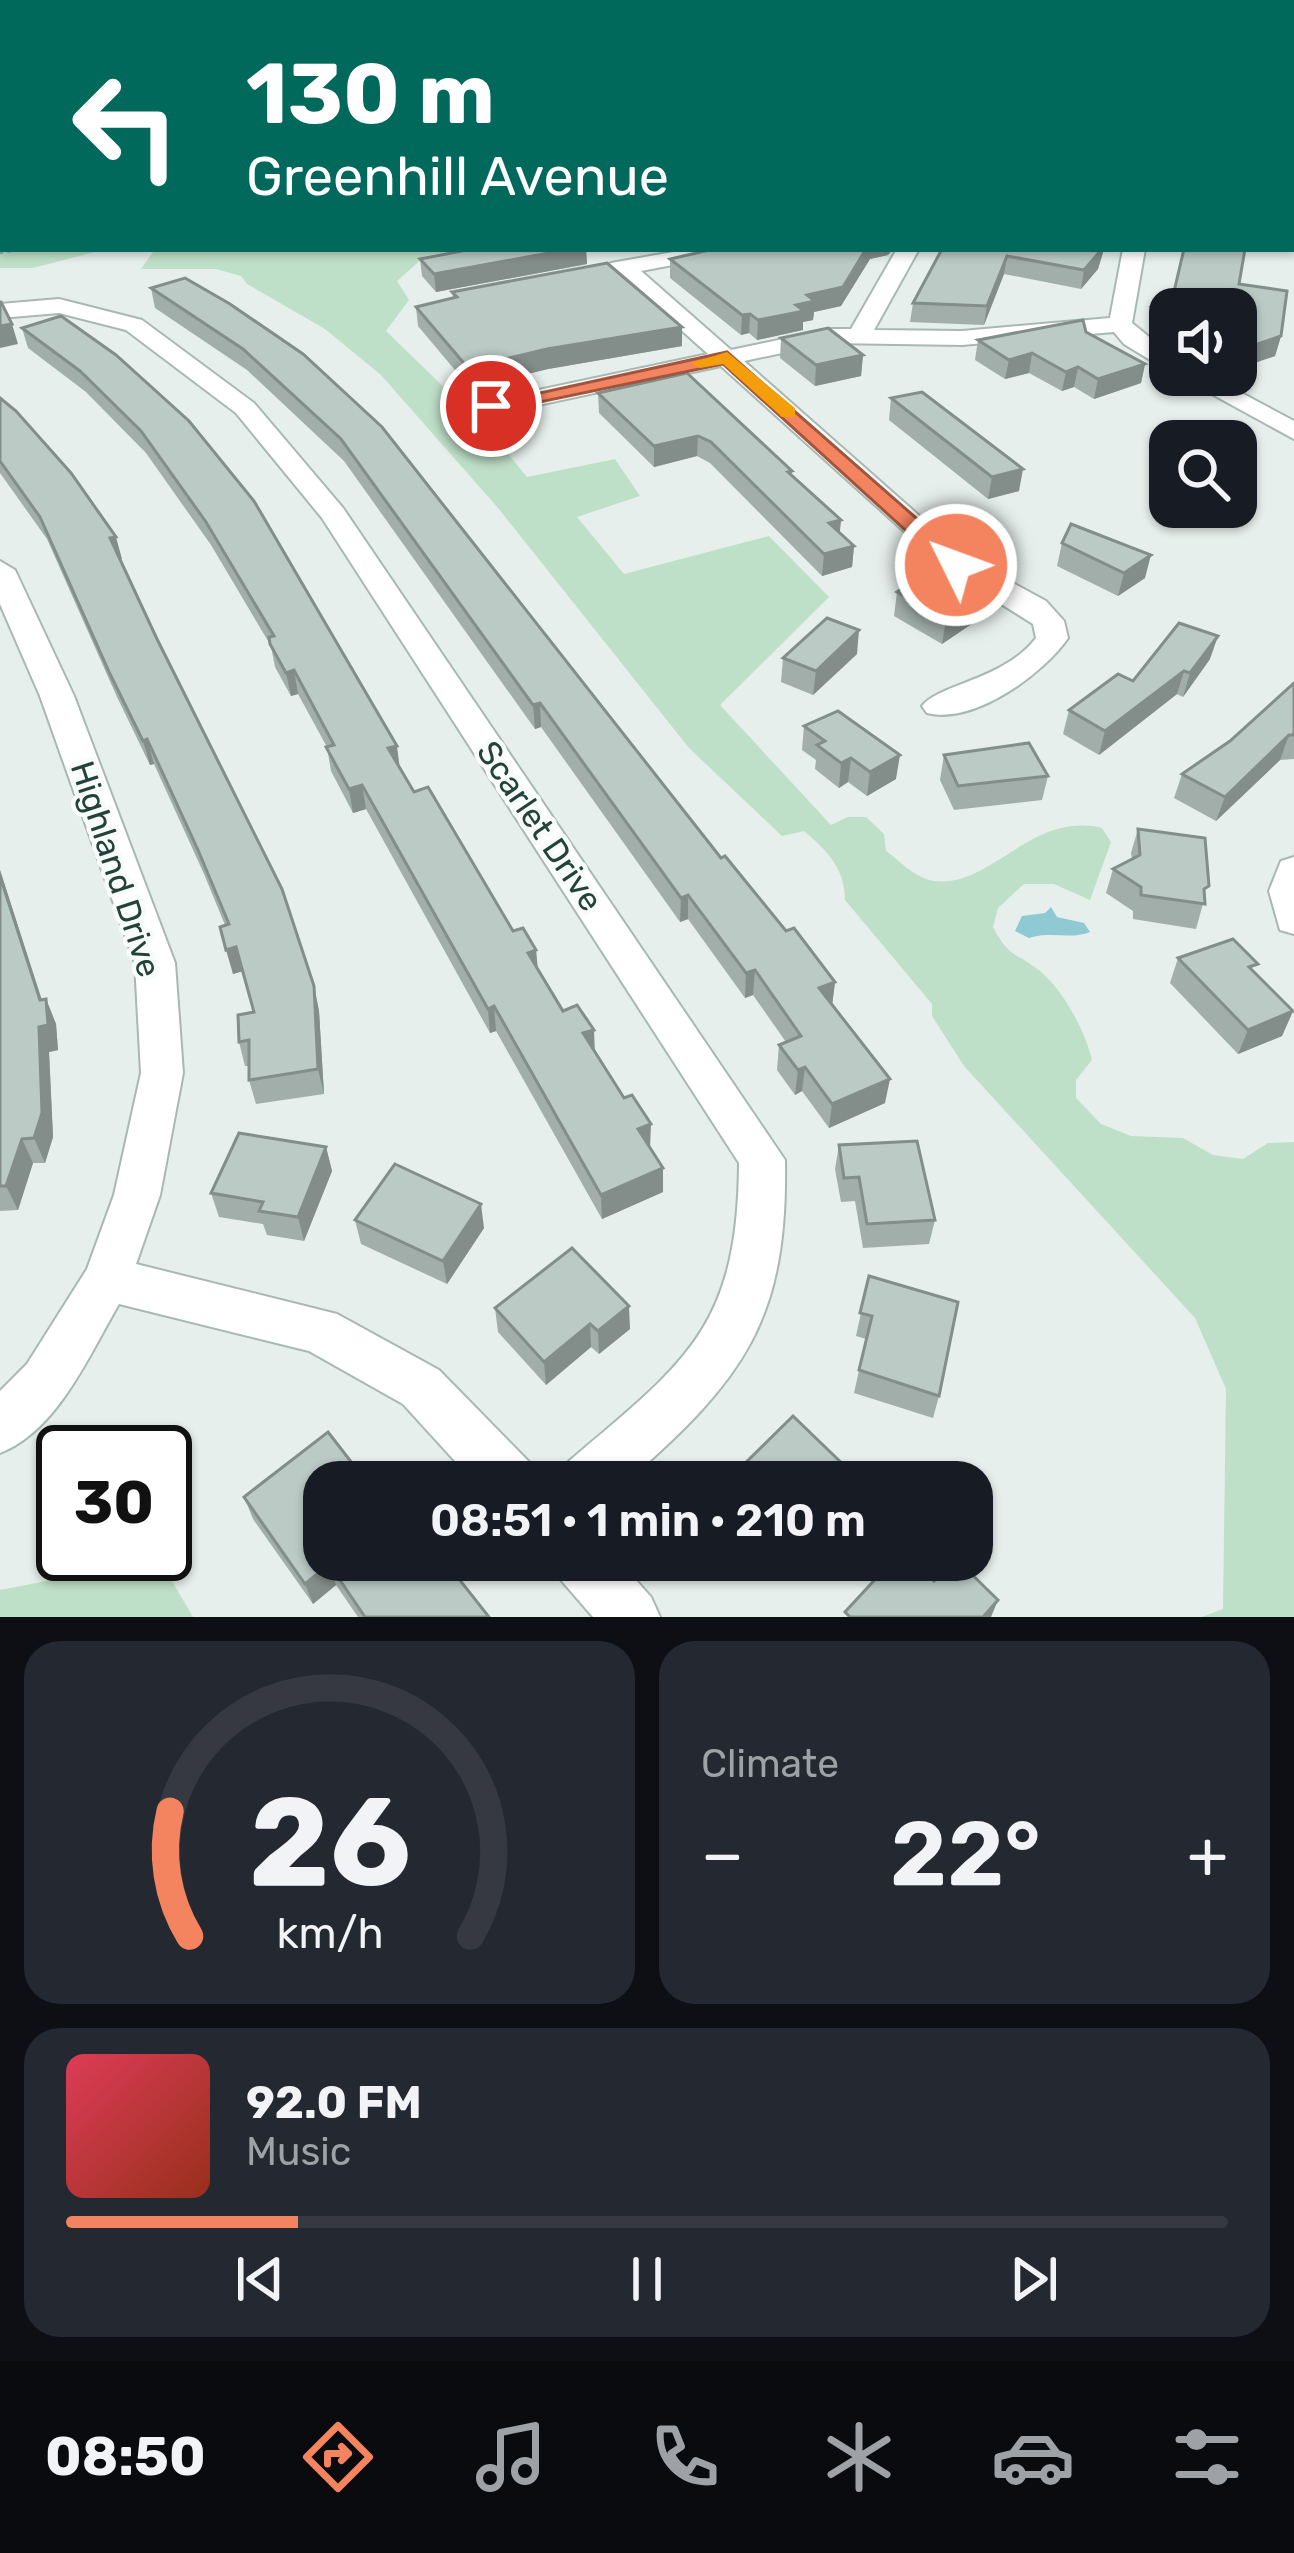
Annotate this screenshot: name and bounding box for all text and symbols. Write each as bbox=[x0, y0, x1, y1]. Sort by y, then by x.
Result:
text: 130 m bbox=[246, 44, 495, 144]
icon: left bbox=[48, 48, 204, 204]
text: Greenhill Avenue bbox=[246, 145, 669, 209]
map controls bbox=[1149, 288, 1257, 528]
button: sound bbox=[1149, 288, 1257, 396]
pin bbox=[440, 355, 542, 457]
icon: arrive bbox=[458, 373, 524, 439]
button: search bbox=[1149, 420, 1257, 528]
position arrow bbox=[893, 502, 1019, 628]
street label: Scarlet Drive bbox=[469, 734, 611, 918]
street label: Highland Drive bbox=[63, 756, 169, 982]
speed limit sign: 30 bbox=[36, 1425, 192, 1581]
text: 08:51 · 1 min · 210 m bbox=[430, 1494, 866, 1547]
text: Climate bbox=[701, 1741, 839, 1787]
text: 26 bbox=[248, 1768, 411, 1916]
text: 22° bbox=[890, 1801, 1041, 1908]
text: − bbox=[701, 1815, 744, 1894]
text: + bbox=[1187, 1815, 1228, 1894]
text: km/h bbox=[276, 1907, 383, 1958]
text: 92.0 FM bbox=[246, 2076, 422, 2129]
text: Music bbox=[246, 2129, 351, 2175]
icon: previous bbox=[227, 2246, 293, 2312]
icon: pause bbox=[614, 2246, 680, 2312]
icon: next bbox=[1001, 2246, 1067, 2312]
icon: directions bbox=[296, 2415, 380, 2499]
icon: music bbox=[469, 2415, 553, 2499]
icon: phone bbox=[643, 2415, 727, 2499]
icon: climate bbox=[817, 2415, 901, 2499]
icon: car bbox=[991, 2415, 1075, 2499]
icon: filters bbox=[1165, 2415, 1249, 2499]
text: 08:50 bbox=[45, 2425, 206, 2489]

